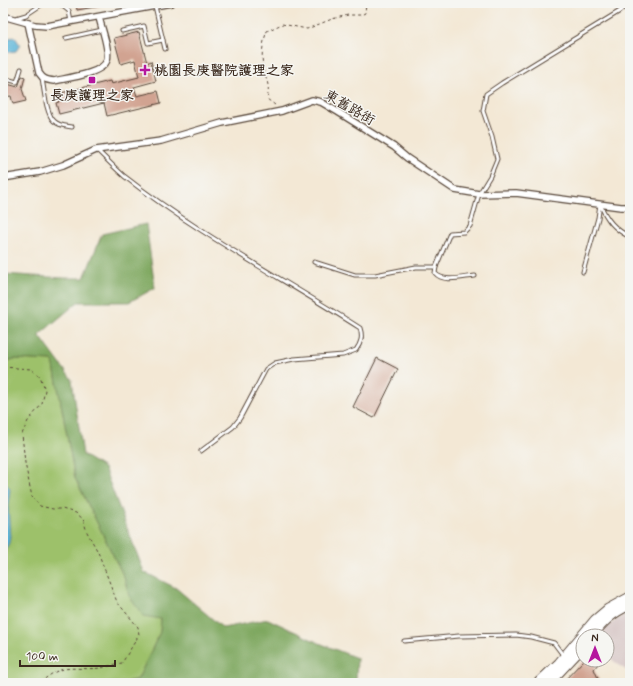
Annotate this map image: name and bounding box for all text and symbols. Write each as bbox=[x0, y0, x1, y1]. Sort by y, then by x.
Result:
place label: 桃園長庚醫院護理之家 bbox=[154, 62, 294, 80]
marker: 桃園長庚醫院護理之家 bbox=[139, 64, 151, 76]
marker: 長庚護理之家 bbox=[87, 75, 97, 85]
street label: 東舊路街 bbox=[321, 86, 378, 130]
place label: 長庚護理之家 bbox=[50, 87, 134, 105]
north arrow bbox=[575, 628, 615, 668]
text: N bbox=[591, 632, 599, 646]
scale bar bbox=[20, 642, 115, 668]
text: 100 m bbox=[26, 649, 58, 665]

